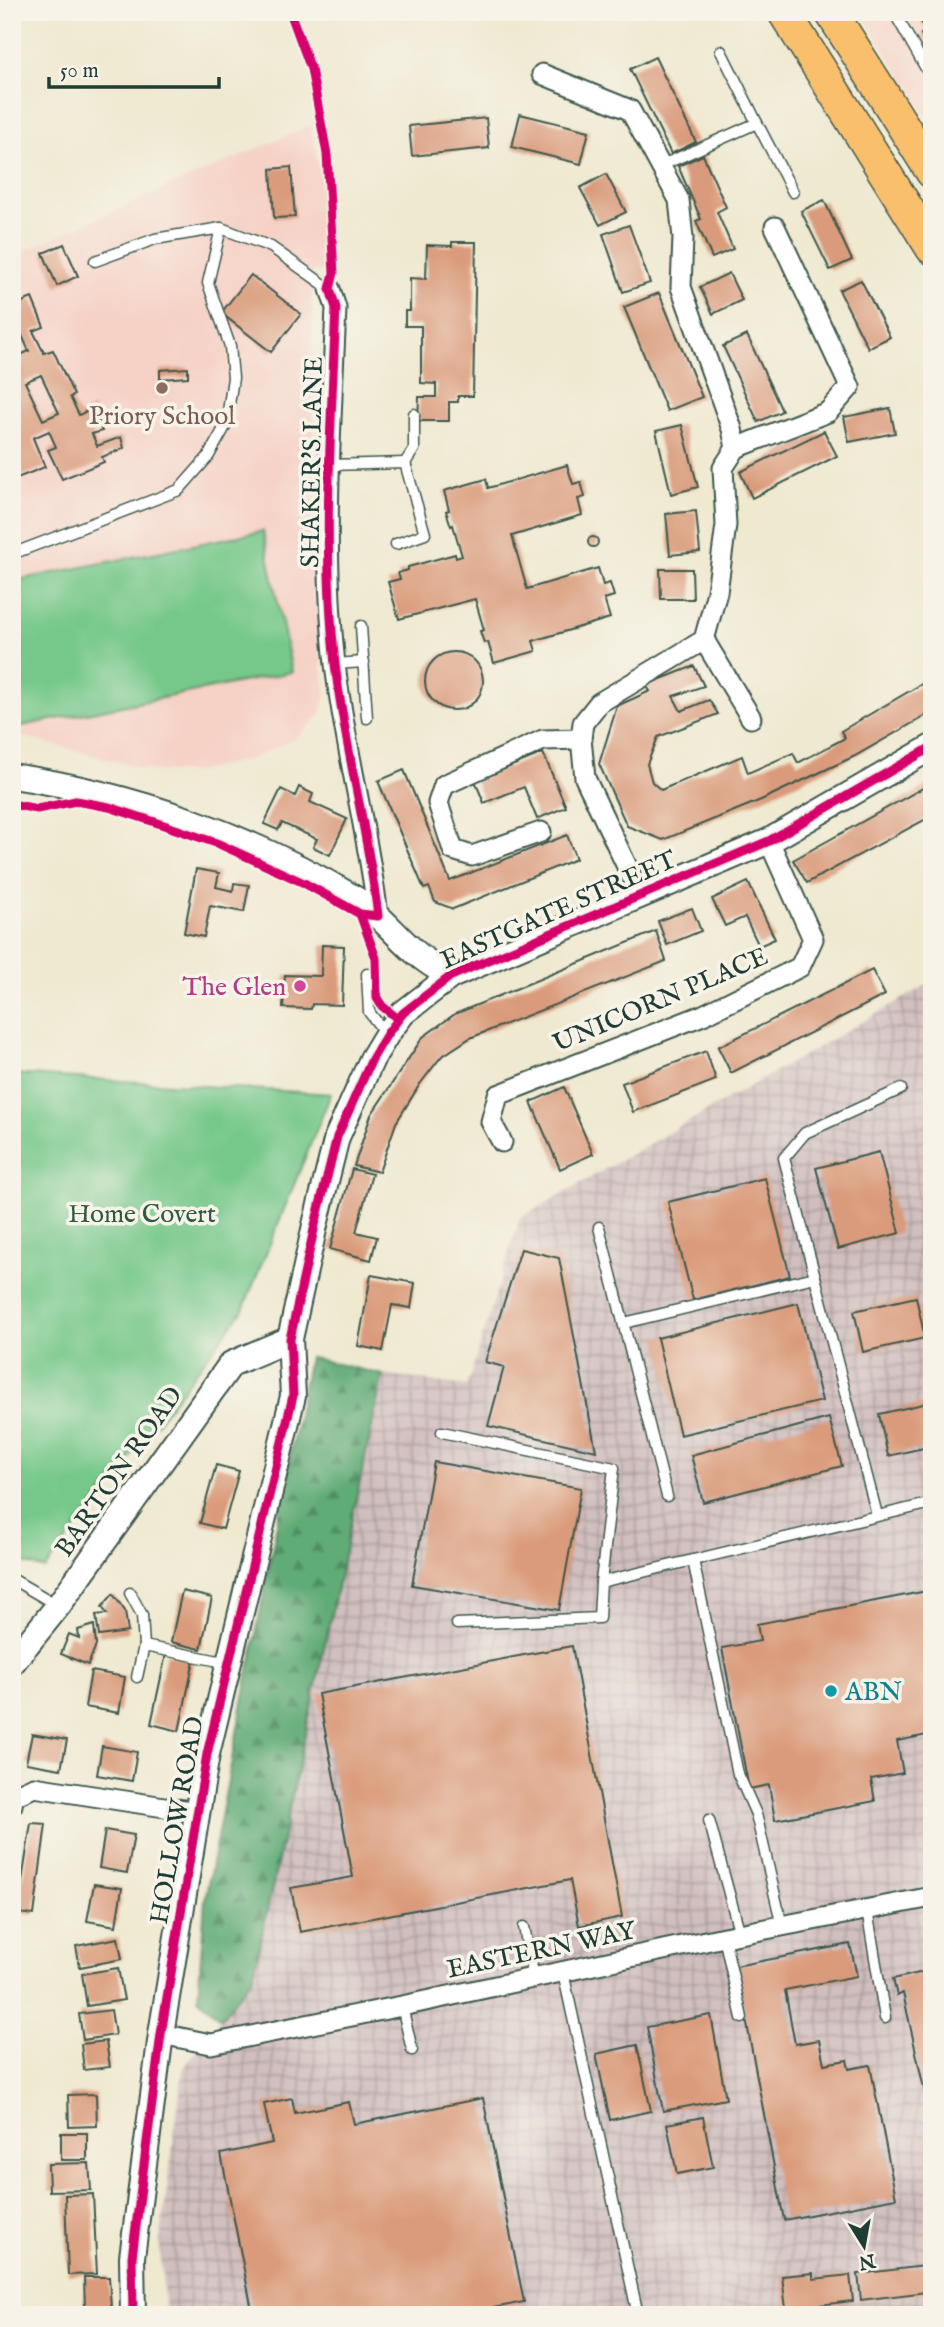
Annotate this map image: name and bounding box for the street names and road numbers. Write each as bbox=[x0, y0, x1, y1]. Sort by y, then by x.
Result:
street label: SHAKER'S LANE bbox=[294, 356, 331, 568]
street label: EASTGATE STREET bbox=[436, 843, 682, 977]
street label: UNICORN PLACE bbox=[548, 940, 773, 1061]
street label: BARTON ROAD bbox=[48, 1380, 190, 1564]
street label: HOLLOW ROAD bbox=[143, 1714, 212, 1927]
street label: EASTERN WAY bbox=[444, 1914, 640, 1987]

